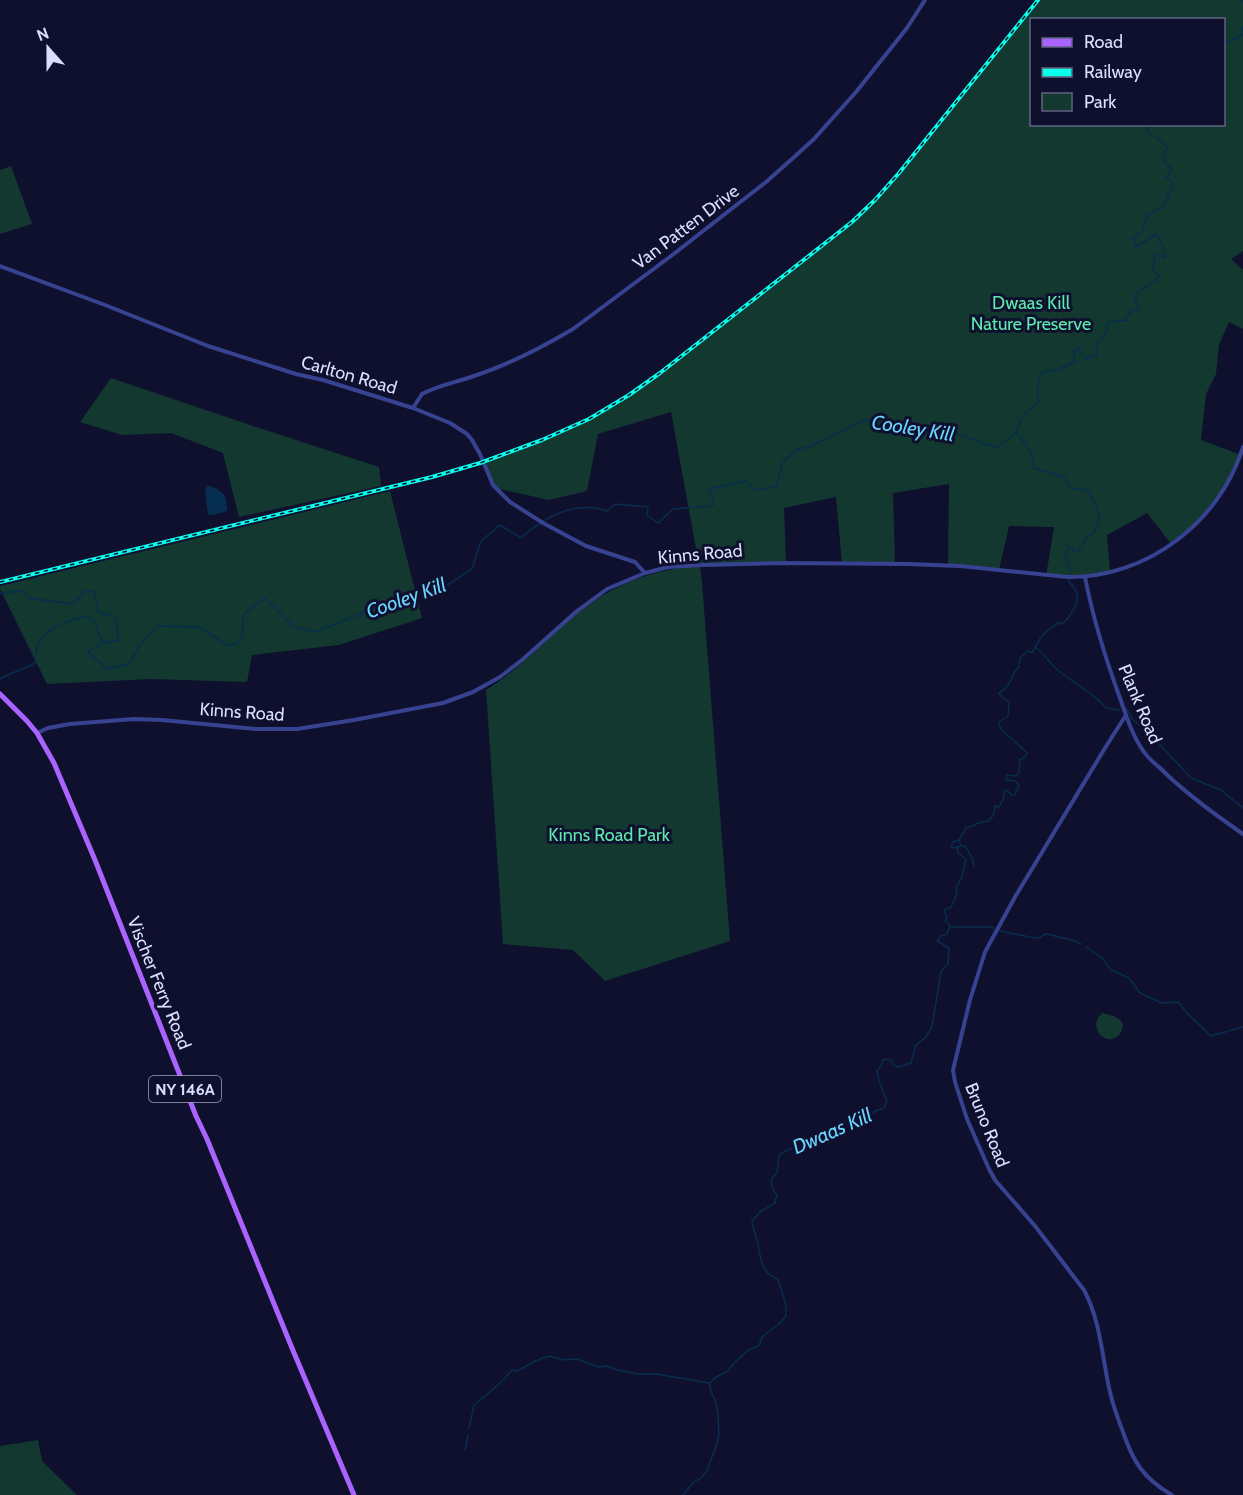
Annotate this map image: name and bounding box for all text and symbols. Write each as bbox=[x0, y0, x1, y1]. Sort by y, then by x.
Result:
north arrow bbox=[18, 18, 78, 78]
legend bbox=[1030, 18, 1225, 126]
text: N bbox=[34, 24, 51, 45]
text: Road bbox=[1084, 31, 1123, 53]
text: Railway bbox=[1084, 61, 1142, 83]
text: Park bbox=[1084, 91, 1117, 113]
street label: Van Patten Drive bbox=[629, 180, 743, 274]
park label: Dwaas Kill Nature Preserve bbox=[971, 292, 1091, 335]
street label: Carlton Road bbox=[299, 351, 399, 399]
water label: Cooley Kill bbox=[870, 410, 956, 446]
street label: Kinns Road bbox=[657, 539, 743, 569]
water label: Cooley Kill bbox=[363, 572, 450, 624]
street label: Plank Road bbox=[1113, 661, 1167, 747]
street label: Kinns Road bbox=[199, 698, 285, 726]
park label: Kinns Road Park bbox=[548, 824, 671, 846]
street label: Vischer Ferry Road bbox=[122, 913, 196, 1053]
road number: NY 146A bbox=[149, 1076, 221, 1102]
street label: Bruno Road bbox=[960, 1080, 1014, 1170]
water label: Dwaas Kill bbox=[788, 1103, 876, 1159]

